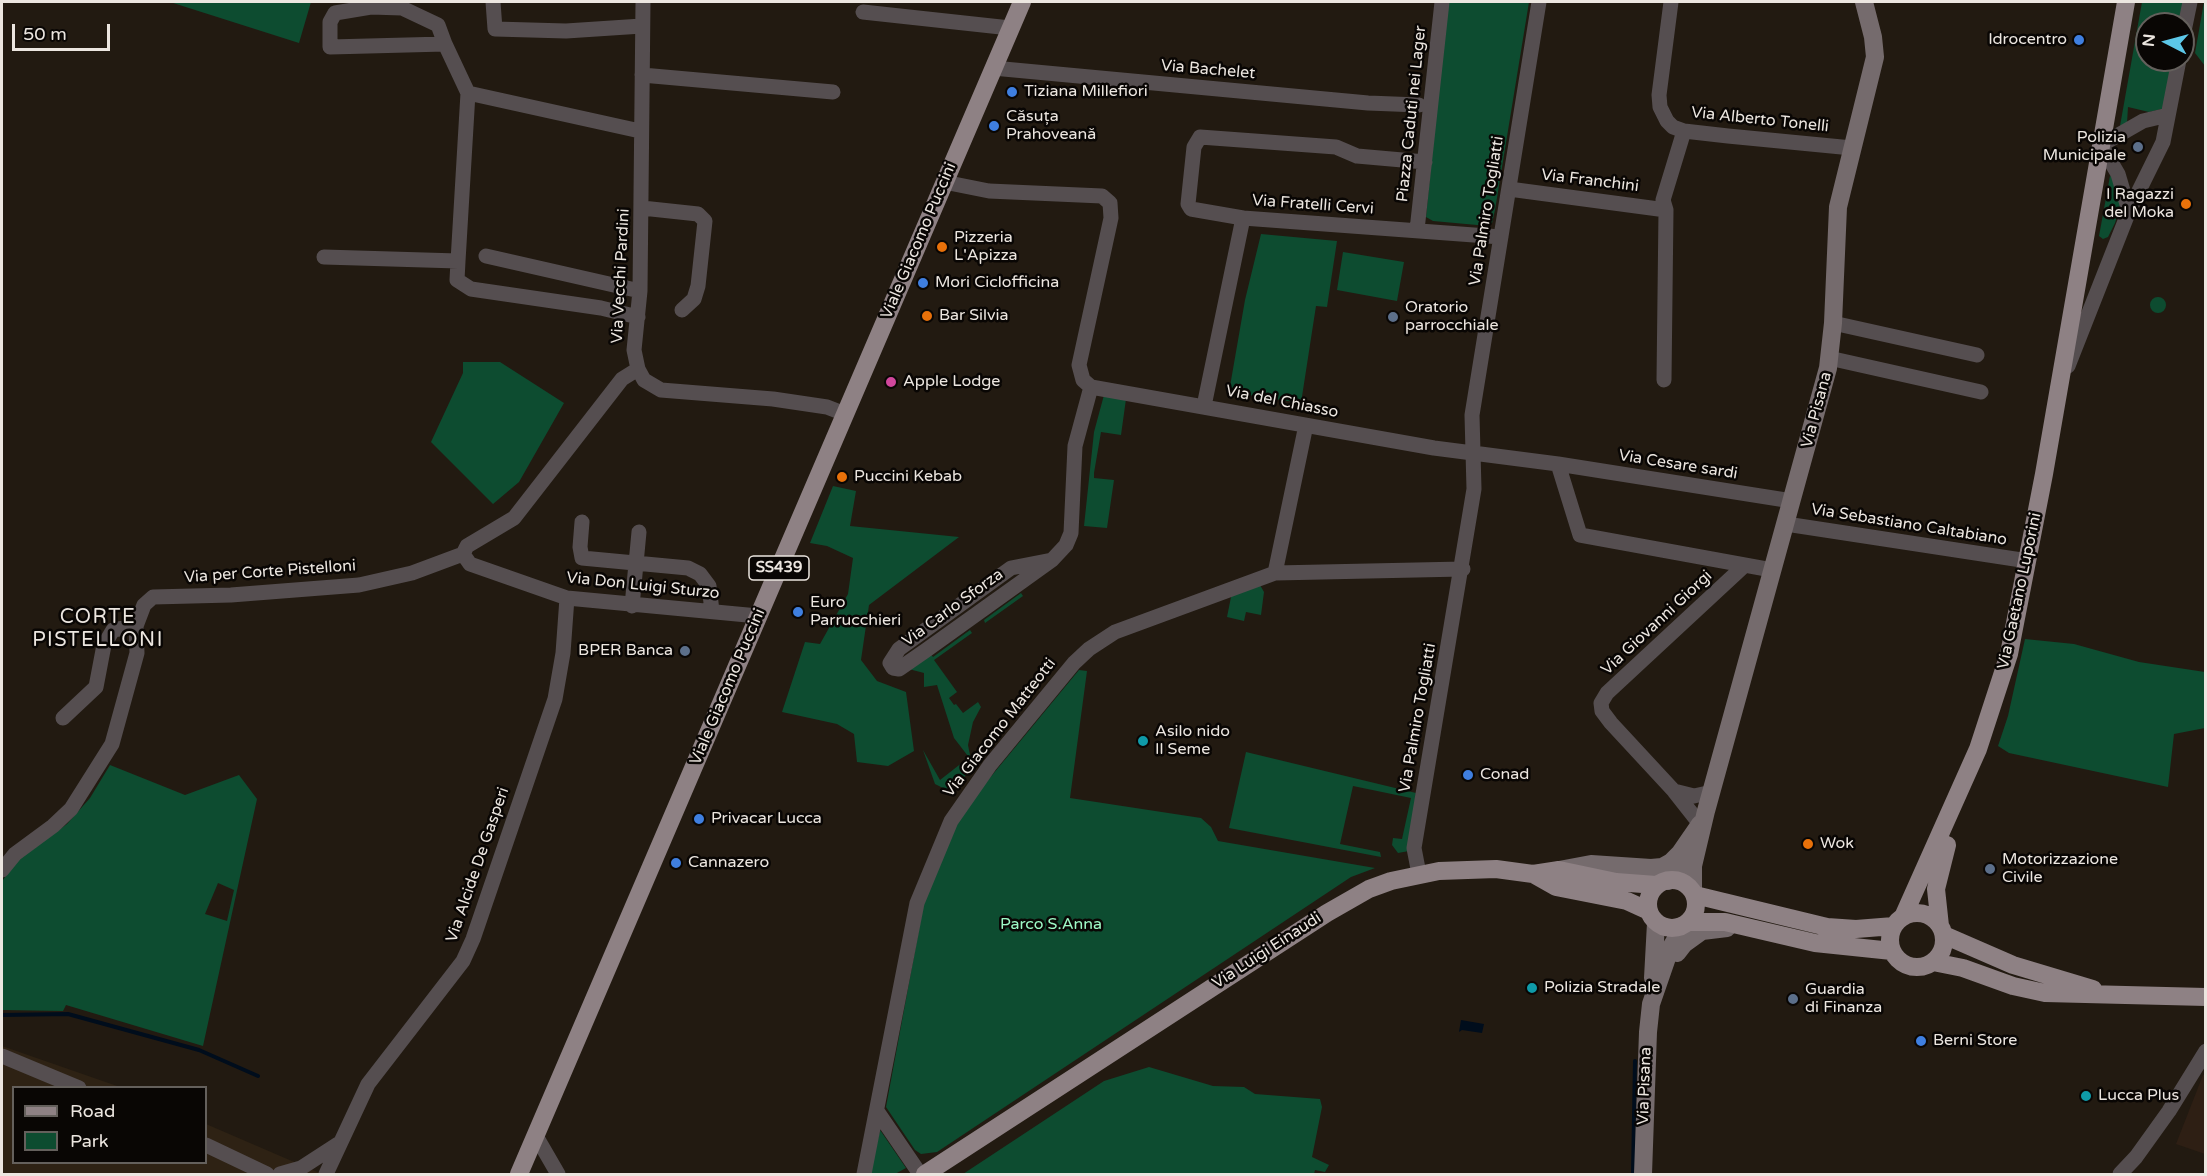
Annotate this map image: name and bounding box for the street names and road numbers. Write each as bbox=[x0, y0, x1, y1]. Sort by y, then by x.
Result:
street label: Piazza Caduti nei Lager bbox=[1393, 25, 1431, 203]
street label: Via Bachelet bbox=[1160, 56, 1256, 84]
street label: Via Alberto Tonelli bbox=[1690, 103, 1830, 137]
street label: Via Palmiro Togliatti bbox=[1466, 135, 1508, 287]
street label: Viale Giacomo Puccini bbox=[877, 160, 961, 322]
street label: Via Franchini bbox=[1540, 165, 1640, 197]
street label: Via Fratelli Cervi bbox=[1251, 191, 1375, 219]
street label: Via Vecchi Pardini bbox=[608, 208, 634, 344]
street label: Via Pisana bbox=[1798, 370, 1836, 450]
street label: Via del Chiasso bbox=[1224, 382, 1340, 422]
street label: Via Cesare sardi bbox=[1617, 446, 1739, 484]
street label: Via Sebastiano Caltabiano bbox=[1810, 500, 2008, 550]
street label: Via Gaetano Luporini bbox=[1994, 511, 2046, 671]
street label: Via per Corte Pistelloni bbox=[183, 556, 357, 588]
road number: SS439 bbox=[749, 556, 809, 580]
street label: Via Carlo Sforza bbox=[899, 565, 1007, 651]
street label: Via Giovanni Giorgi bbox=[1598, 567, 1716, 679]
street label: Via Don Luigi Sturzo bbox=[566, 568, 720, 604]
street label: Viale Giacomo Puccini bbox=[686, 606, 770, 768]
street label: Via Palmiro Togliatti bbox=[1395, 642, 1441, 794]
street label: Via Giacomo Matteotti bbox=[940, 655, 1060, 801]
street label: Via Alcide De Gasperi bbox=[442, 785, 514, 945]
street label: Via Luigi Einaudi bbox=[1209, 909, 1325, 993]
street label: Via Pisana bbox=[1634, 1047, 1656, 1125]

